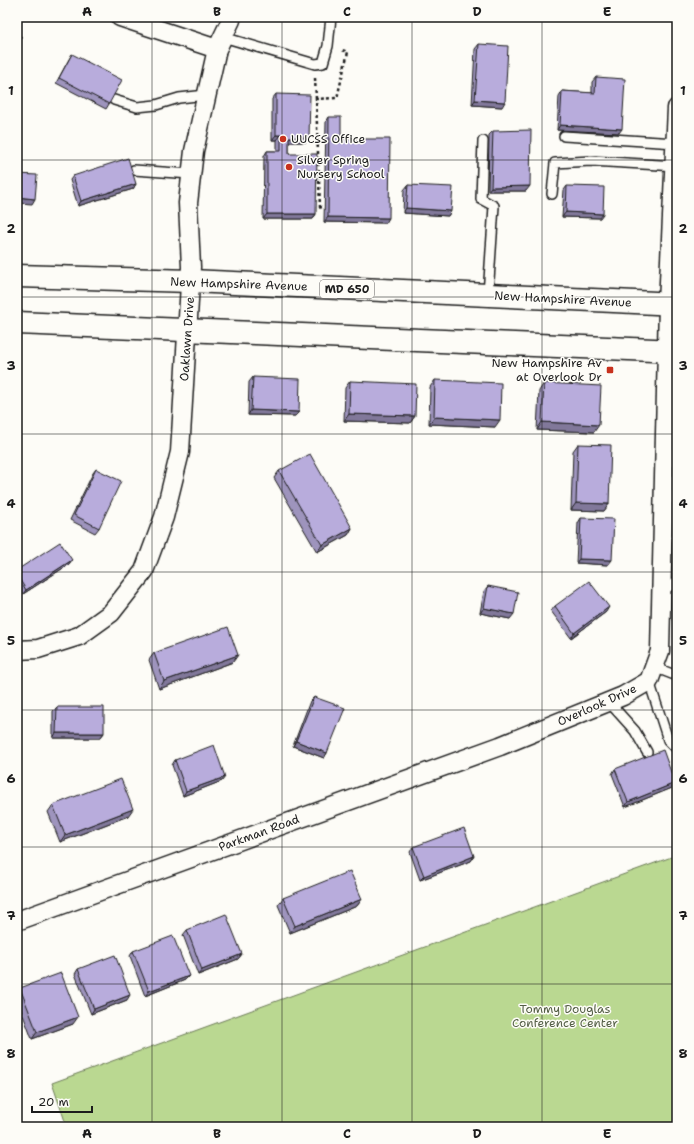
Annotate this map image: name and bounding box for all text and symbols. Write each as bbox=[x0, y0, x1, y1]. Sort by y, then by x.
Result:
text: A bbox=[82, 3, 92, 20]
text: B bbox=[213, 3, 221, 20]
text: C bbox=[343, 3, 351, 20]
text: D bbox=[472, 3, 482, 20]
text: E bbox=[603, 3, 612, 20]
text: 1 bbox=[8, 82, 14, 99]
text: 1 bbox=[680, 82, 686, 99]
place label: UUCSS Office bbox=[291, 131, 365, 147]
marker: UUCSS Office bbox=[278, 134, 288, 144]
place label: Silver Spring Nursery School bbox=[297, 152, 385, 182]
marker: Silver Spring Nursery School bbox=[284, 162, 294, 172]
text: 2 bbox=[6, 220, 16, 237]
text: 2 bbox=[678, 220, 688, 237]
street label: New Hampshire Avenue bbox=[170, 274, 308, 294]
road number: MD 650 bbox=[320, 280, 374, 298]
street label: New Hampshire Avenue bbox=[494, 287, 632, 311]
street label: Oaklawn Drive bbox=[176, 296, 198, 382]
place label: New Hampshire Av at Overlook Dr bbox=[492, 355, 602, 385]
text: 3 bbox=[6, 357, 16, 374]
text: 3 bbox=[678, 357, 688, 374]
marker: New Hampshire Av at Overlook Dr bbox=[605, 365, 615, 375]
text: 4 bbox=[6, 495, 16, 512]
text: 4 bbox=[678, 495, 688, 512]
text: 5 bbox=[7, 632, 15, 649]
text: 5 bbox=[679, 632, 687, 649]
street label: Overlook Drive bbox=[555, 680, 639, 730]
text: 6 bbox=[6, 770, 16, 787]
text: 6 bbox=[678, 770, 688, 787]
street label: Parkman Road bbox=[216, 811, 302, 855]
text: 7 bbox=[6, 907, 16, 924]
text: 7 bbox=[678, 907, 688, 924]
park label: Tommy Douglas Conference Center bbox=[512, 1001, 618, 1031]
text: 8 bbox=[6, 1045, 16, 1062]
text: 8 bbox=[678, 1045, 688, 1062]
scale bar bbox=[32, 1088, 92, 1114]
text: 20 m bbox=[38, 1094, 69, 1110]
text: A bbox=[82, 1125, 92, 1142]
text: B bbox=[213, 1125, 221, 1142]
text: C bbox=[343, 1125, 351, 1142]
text: D bbox=[472, 1125, 482, 1142]
text: E bbox=[603, 1125, 612, 1142]

